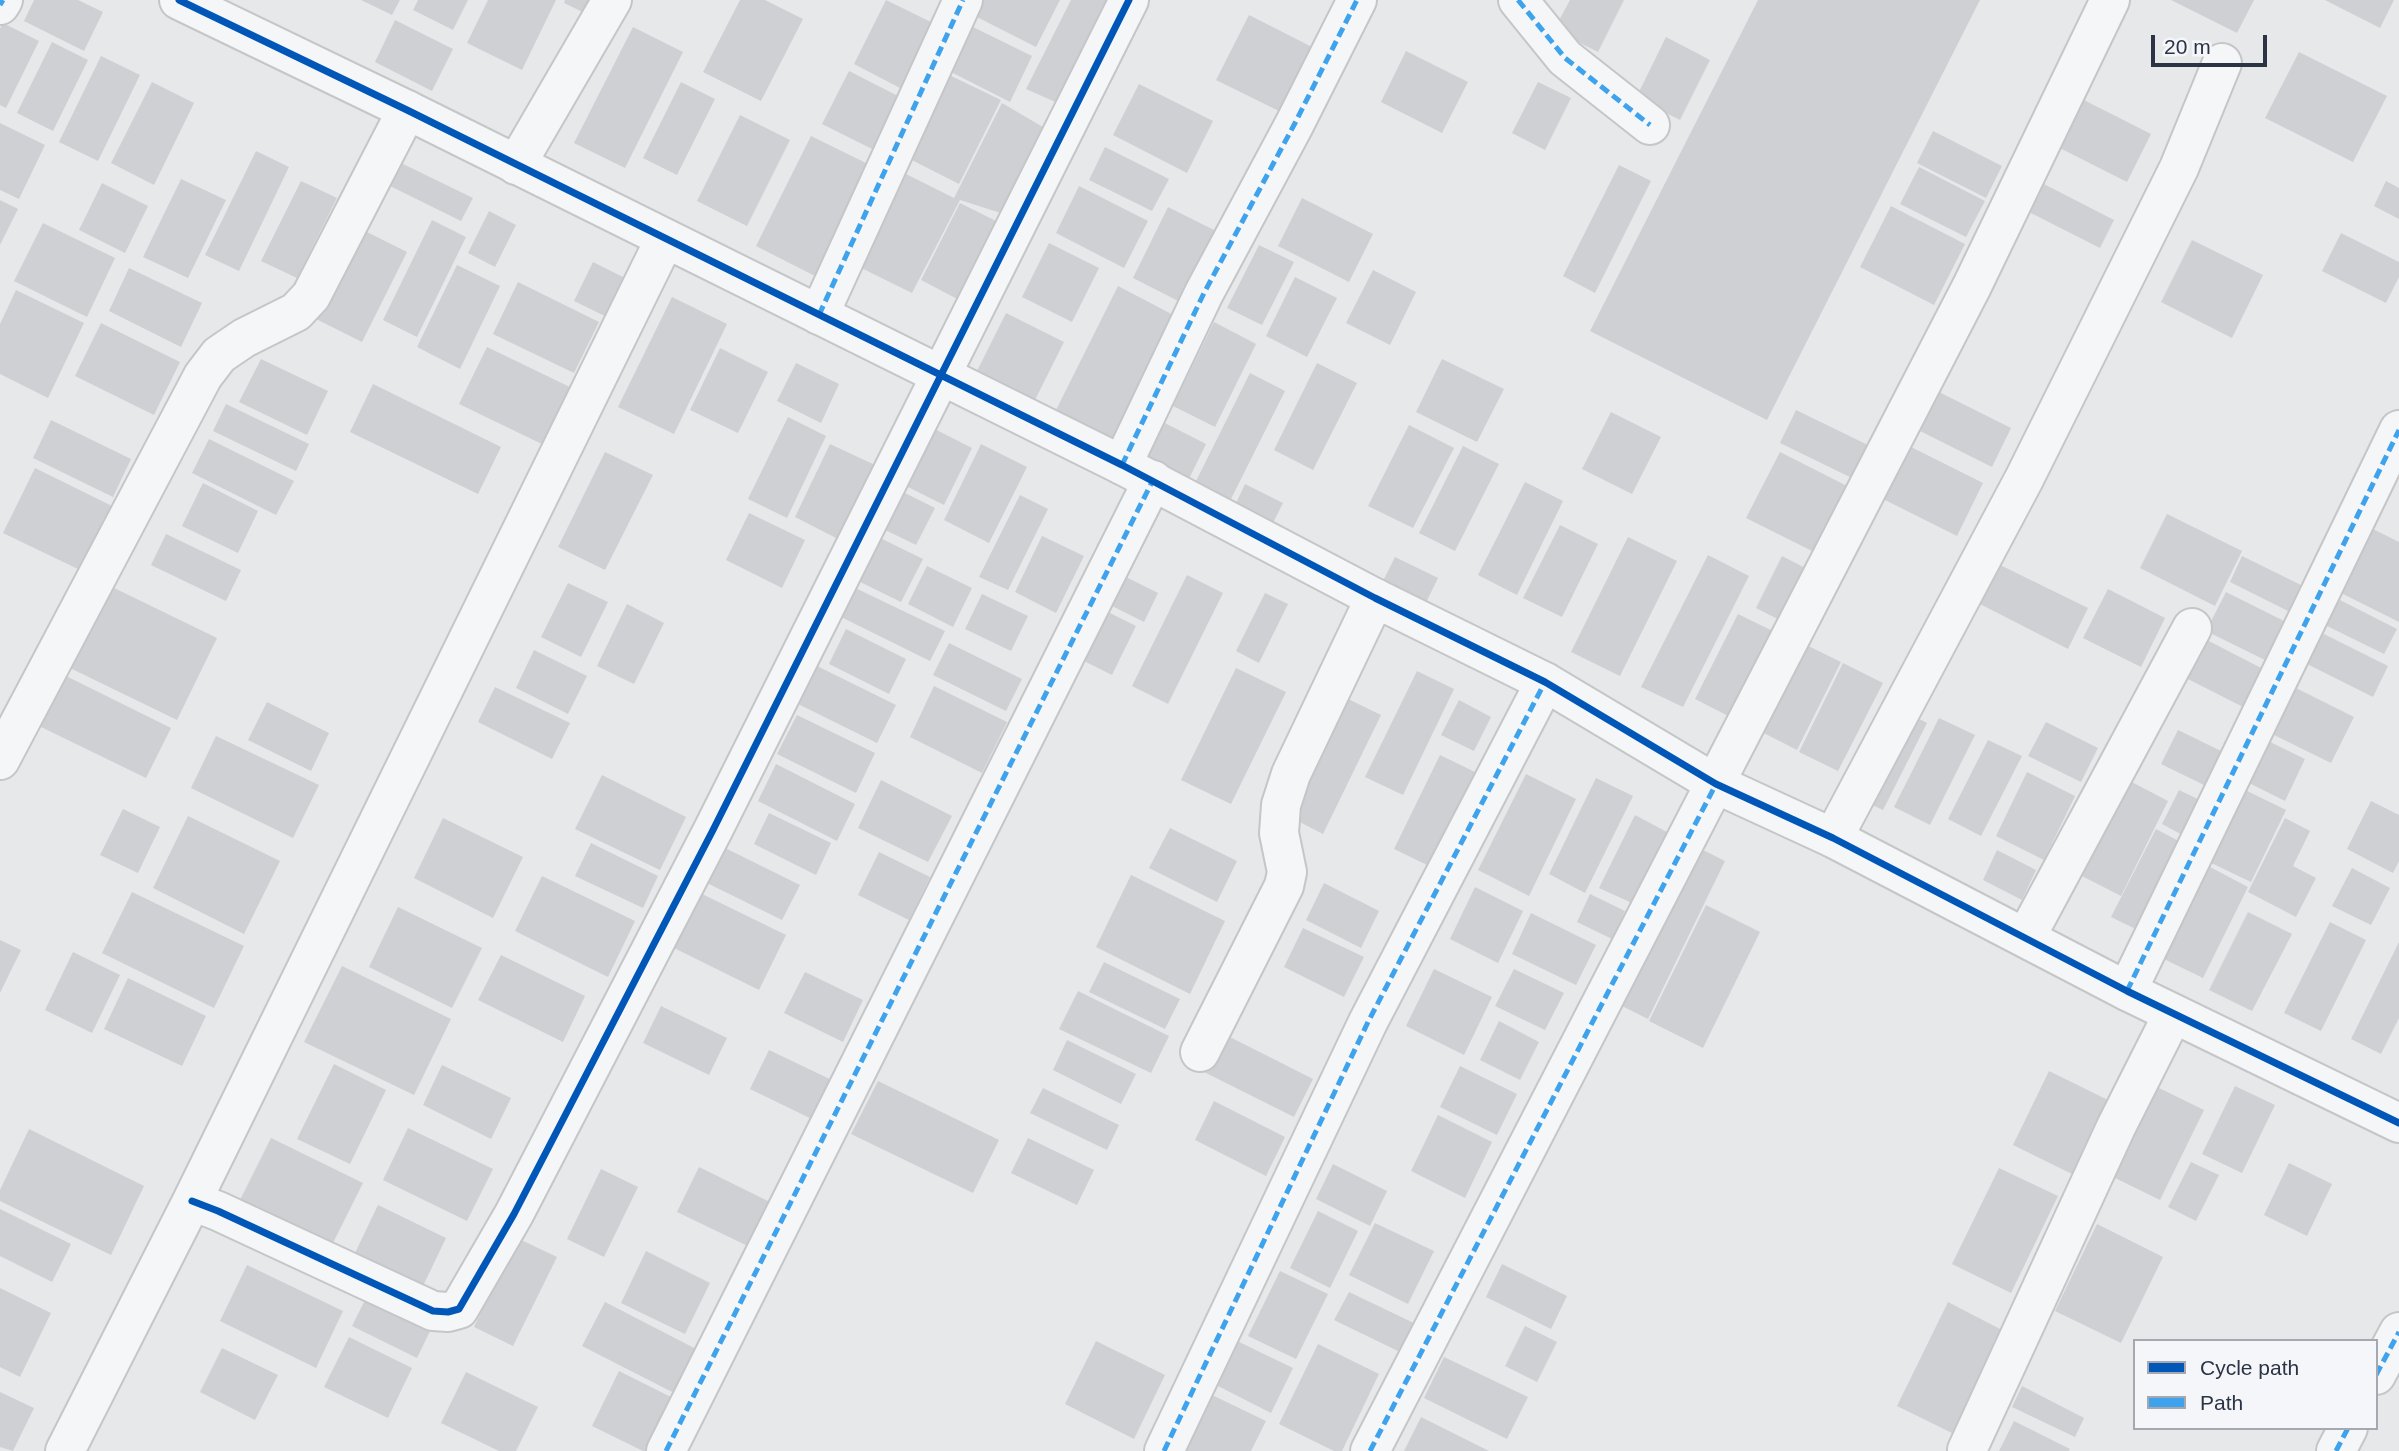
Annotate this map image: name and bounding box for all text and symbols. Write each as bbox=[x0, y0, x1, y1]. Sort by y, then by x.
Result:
scale bar bbox=[2154, 21, 2270, 65]
text: 20 m bbox=[2164, 35, 2211, 58]
legend bbox=[2133, 1339, 2378, 1430]
text: Cycle path bbox=[2200, 1356, 2299, 1379]
text: Path bbox=[2200, 1391, 2243, 1414]

